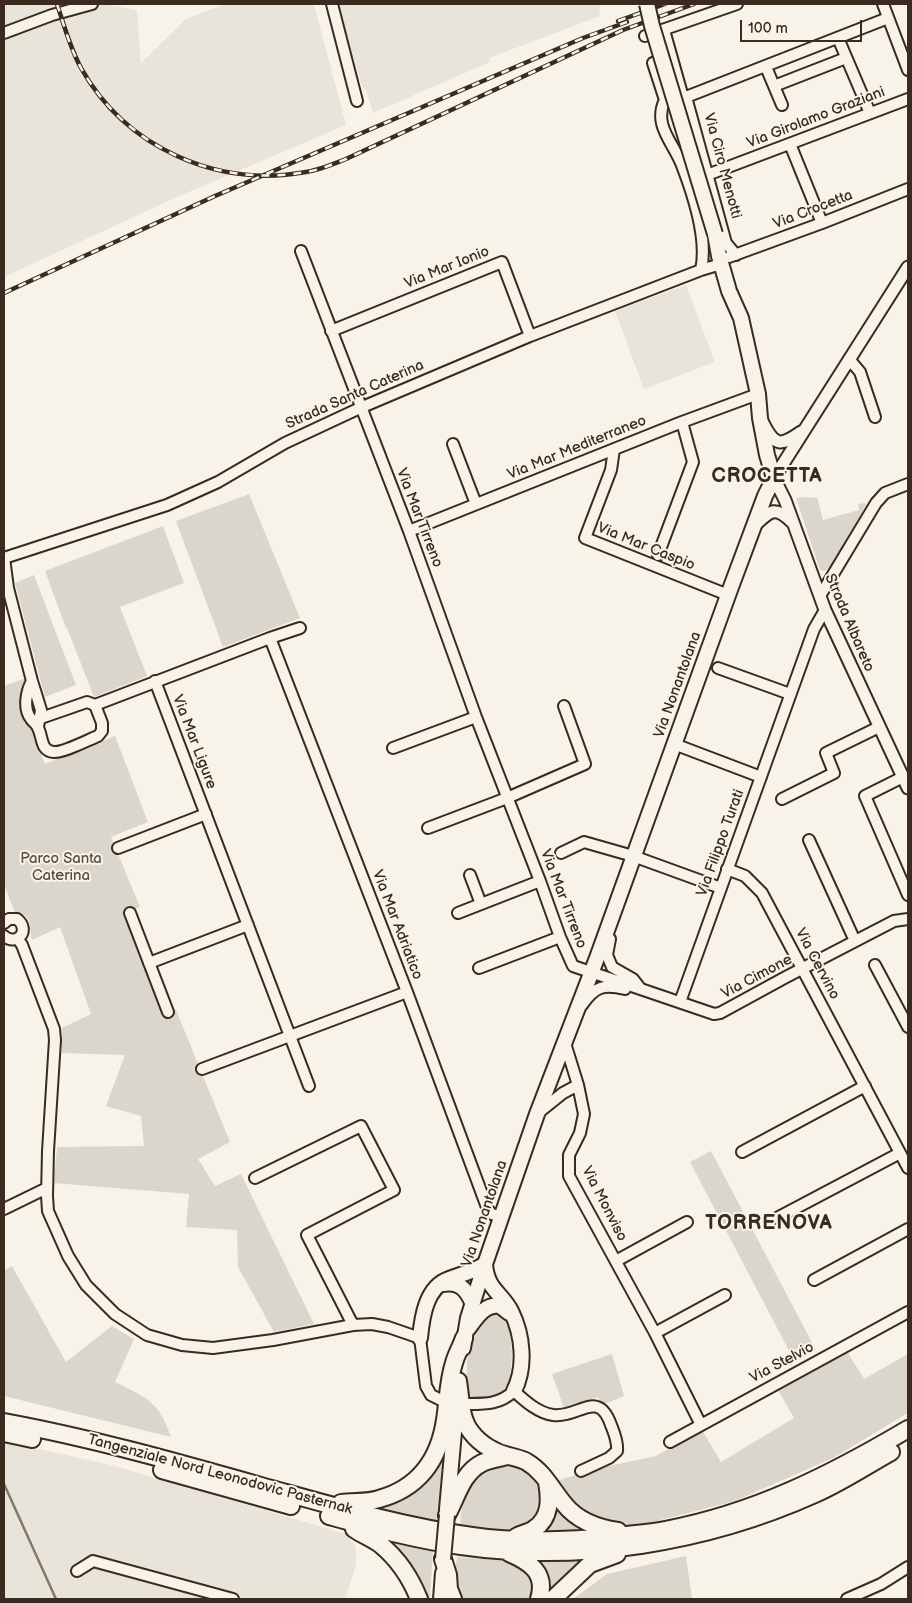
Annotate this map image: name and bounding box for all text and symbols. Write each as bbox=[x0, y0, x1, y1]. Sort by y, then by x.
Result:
scale bar bbox=[742, 10, 864, 42]
text: 100 m bbox=[748, 19, 788, 38]
street label: Via Girolamo Graziani bbox=[744, 83, 888, 153]
street label: Via Ciro Menotti bbox=[699, 111, 745, 221]
street label: Via Crocetta bbox=[771, 187, 855, 233]
street label: Via Mar Ionio bbox=[402, 243, 492, 293]
street label: Strada Santa Caterina bbox=[283, 356, 427, 434]
street label: Via Mar Mediterraneo bbox=[505, 412, 649, 484]
district label: CROCETTA bbox=[711, 465, 823, 489]
street label: Via Mar Tirreno bbox=[392, 466, 446, 570]
street label: Via Mar Caspio bbox=[595, 519, 697, 575]
street label: Strada Albareto bbox=[820, 571, 878, 675]
street label: Via Nonantolana bbox=[650, 629, 706, 741]
street label: Via Mar Ligure bbox=[168, 692, 220, 792]
street label: Via Filippo Turati bbox=[693, 787, 749, 899]
street label: Via Mar Tirreno bbox=[536, 847, 590, 951]
park label: Parco Santa Caterina bbox=[20, 850, 102, 885]
street label: Via Mar Adriatico bbox=[368, 868, 426, 982]
street label: Via Cervino bbox=[791, 925, 843, 1003]
street label: Via Cimone bbox=[718, 951, 796, 1003]
street label: Via Nonantolana bbox=[458, 1158, 512, 1270]
street label: Via Monviso bbox=[577, 1163, 631, 1245]
district label: TORRENOVA bbox=[704, 1212, 834, 1236]
street label: Via Stelvio bbox=[747, 1339, 817, 1387]
street label: Tangenziale Nord Leonodovic Pasternak bbox=[86, 1431, 354, 1519]

